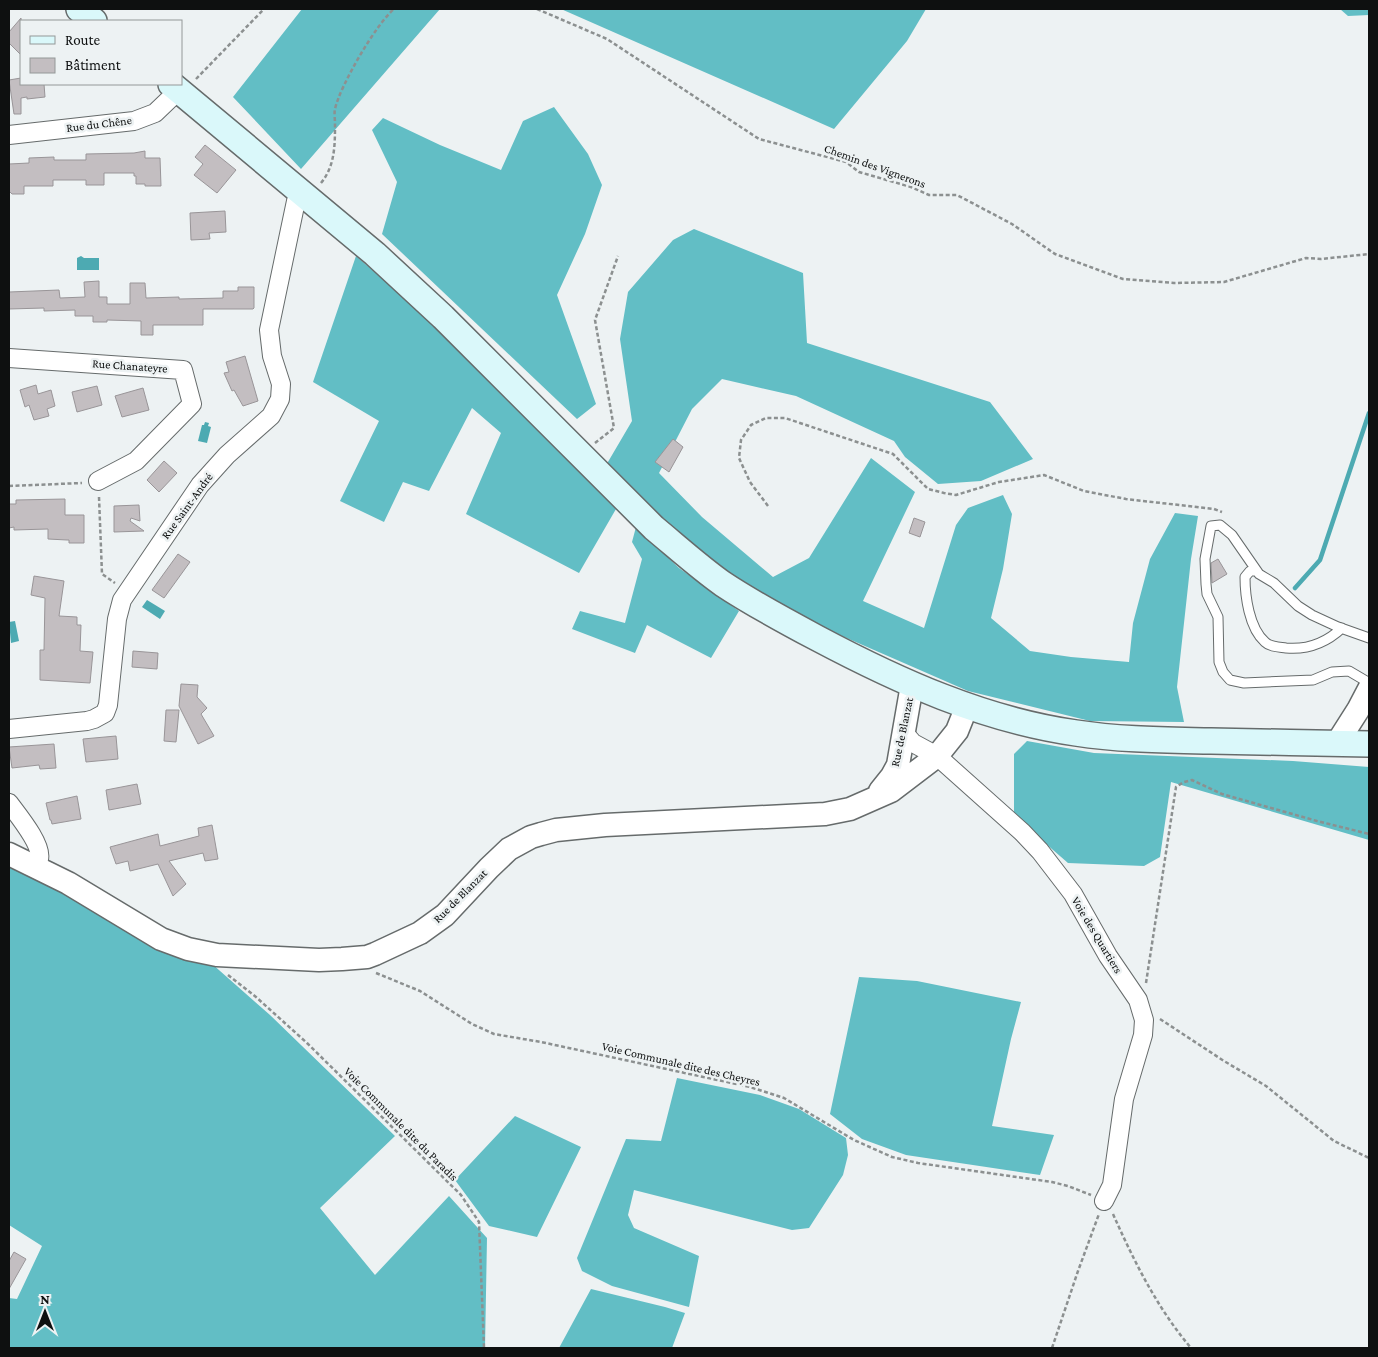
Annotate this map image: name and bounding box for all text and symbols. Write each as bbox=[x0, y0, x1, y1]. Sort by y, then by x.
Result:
legend bbox=[20, 20, 182, 85]
text: Route bbox=[65, 32, 100, 48]
text: Bâtiment bbox=[65, 57, 122, 73]
street label: Rue du Chêne bbox=[65, 113, 133, 135]
street label: Chemin des Vignerons bbox=[822, 141, 928, 191]
street label: Rue Chanateyre bbox=[92, 356, 168, 376]
street label: Rue Saint-André bbox=[158, 470, 216, 542]
street label: Rue de Blanzat bbox=[888, 695, 916, 768]
street label: Rue de Blanzat bbox=[430, 865, 491, 926]
street label: Voie des Quartiers bbox=[1069, 894, 1126, 976]
street label: Voie Communale dite des Cheyres bbox=[601, 1039, 762, 1089]
street label: Voie Communale dite du Paradis bbox=[341, 1064, 461, 1184]
north arrow bbox=[20, 1287, 70, 1337]
text: N bbox=[40, 1291, 50, 1307]

